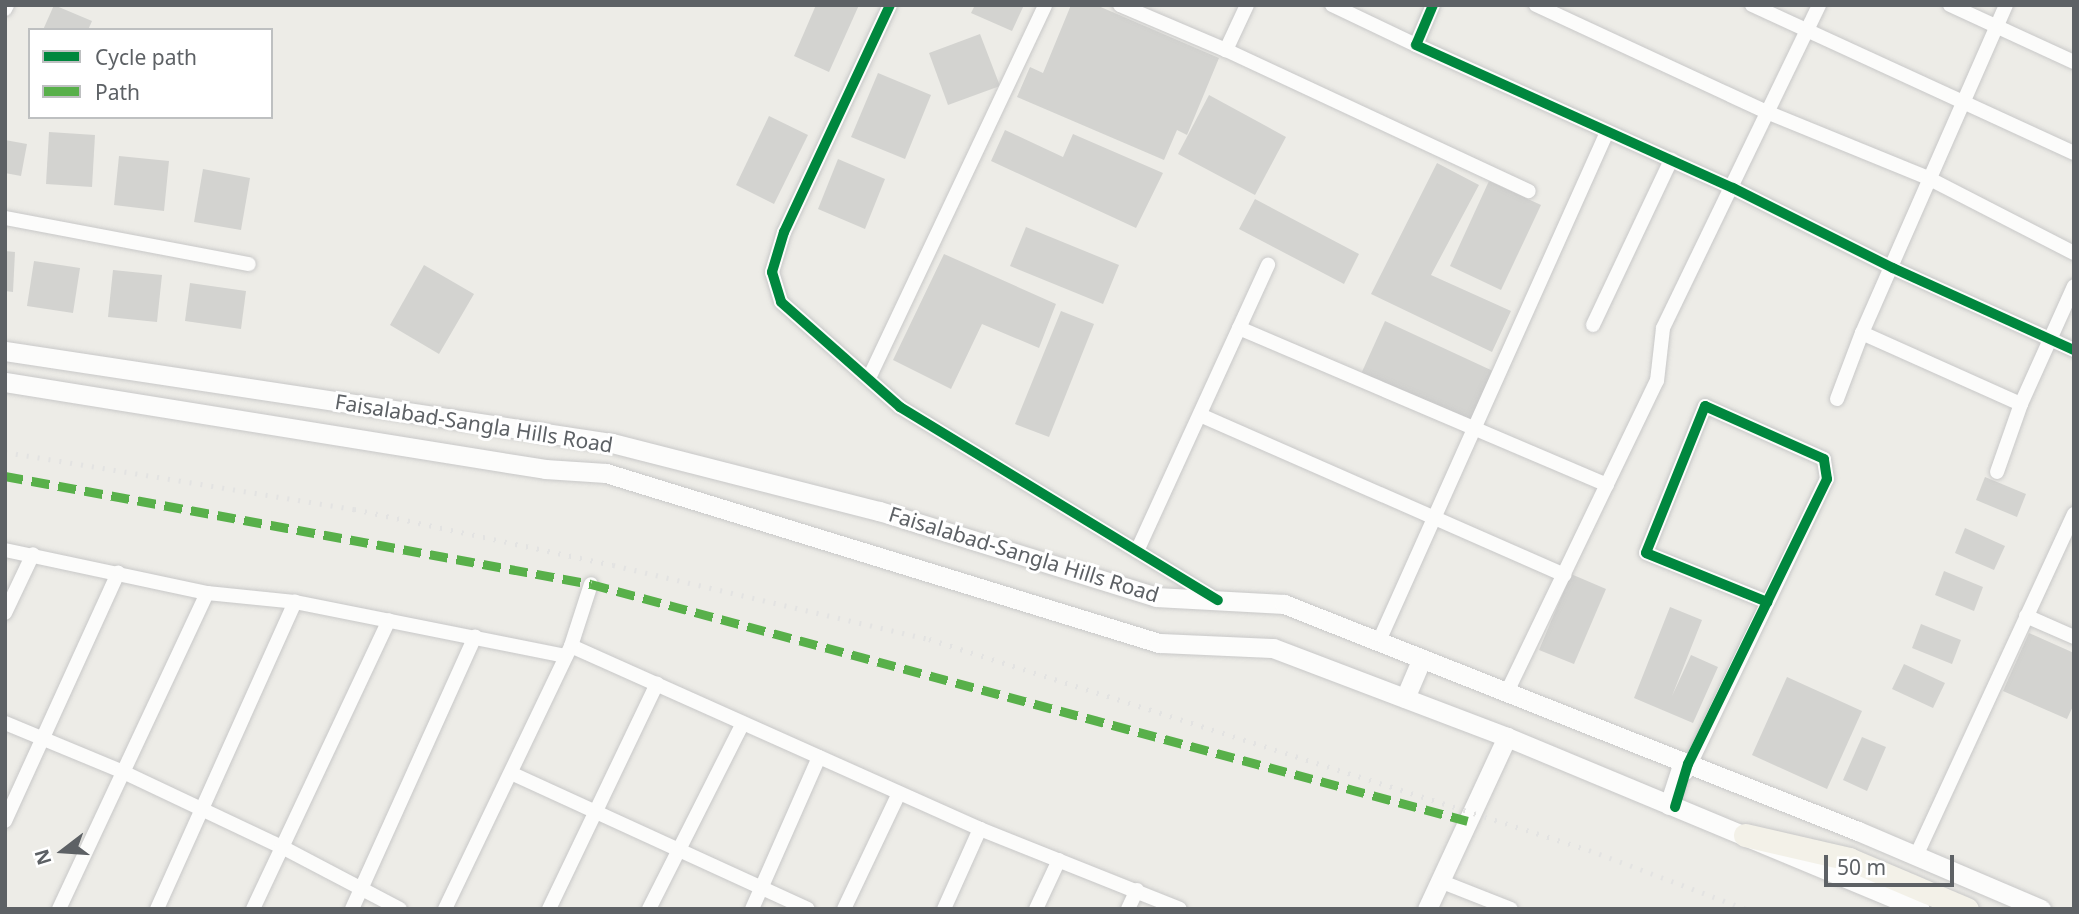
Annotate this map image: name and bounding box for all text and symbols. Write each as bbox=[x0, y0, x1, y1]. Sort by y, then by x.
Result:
legend bbox=[28, 28, 273, 119]
text: Cycle path bbox=[95, 43, 197, 71]
text: Path bbox=[95, 78, 140, 106]
street label: Faisalabad-Sangla Hills Road bbox=[333, 389, 615, 457]
street label: Faisalabad-Sangla Hills Road bbox=[886, 501, 1162, 607]
north arrow bbox=[28, 816, 98, 886]
scale bar bbox=[1827, 841, 1956, 885]
text: N bbox=[28, 846, 58, 868]
text: 50 m bbox=[1837, 853, 1886, 881]

